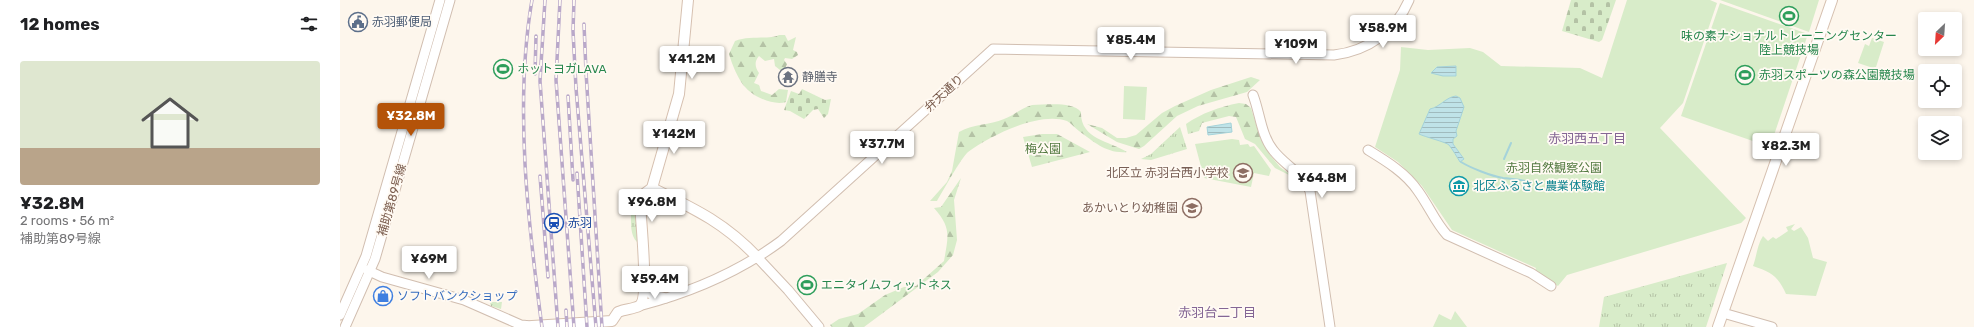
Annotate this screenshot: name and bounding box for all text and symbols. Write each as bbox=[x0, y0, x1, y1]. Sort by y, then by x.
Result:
sports icon: 味の素ナショナルトレーニングセンター 陸上競技場 bbox=[1778, 5, 1800, 27]
public building icon: 赤羽郵便局 bbox=[347, 11, 369, 33]
north arrow bbox=[1918, 12, 1962, 56]
map controls bbox=[1918, 12, 1962, 160]
icon: filters bbox=[298, 13, 320, 35]
text: 12 homes bbox=[20, 14, 100, 34]
place label: 赤羽郵便局 bbox=[372, 15, 432, 29]
pin: ¥58.9M bbox=[1350, 15, 1416, 49]
text: ¥58.9M bbox=[1359, 20, 1407, 35]
pin: ¥85.4M bbox=[1098, 27, 1164, 61]
place label: 味の素ナショナルトレーニングセンター 陸上競技場 bbox=[1681, 29, 1897, 57]
pin: ¥109M bbox=[1268, 31, 1324, 65]
text: ¥85.4M bbox=[1106, 32, 1156, 47]
text: ¥109M bbox=[1274, 36, 1318, 51]
pin: ¥41.2M bbox=[659, 46, 725, 80]
text: ¥41.2M bbox=[669, 51, 715, 66]
sports icon: ホットヨガLAVA bbox=[492, 58, 514, 80]
place label: ホットヨガLAVA bbox=[517, 62, 607, 76]
sports icon: 赤羽スポーツの森公園競技場 bbox=[1734, 64, 1756, 86]
button: locate bbox=[1918, 64, 1962, 108]
temple icon: 静膳寺 bbox=[777, 66, 799, 88]
place label: 赤羽スポーツの森公園競技場 bbox=[1759, 68, 1915, 82]
place label: 静膳寺 bbox=[802, 70, 838, 84]
street label: 弁天通り bbox=[922, 72, 966, 114]
icon: home bbox=[134, 87, 206, 159]
pin: ¥32.8M bbox=[378, 103, 444, 137]
text: ¥32.8M bbox=[386, 108, 436, 123]
button: layers bbox=[1918, 116, 1962, 160]
pin: ¥142M bbox=[646, 121, 702, 155]
text: ¥142M bbox=[652, 126, 696, 141]
pin: ¥37.7M bbox=[849, 131, 915, 165]
district label: 赤羽西五丁目 bbox=[1548, 131, 1626, 146]
pin: ¥82.3M bbox=[1753, 133, 1819, 167]
text: ¥37.7M bbox=[859, 136, 905, 151]
text: ¥82.3M bbox=[1761, 138, 1811, 153]
park label: 梅公園 bbox=[1025, 142, 1061, 156]
park label: 赤羽自然観察公園 bbox=[1506, 161, 1602, 175]
street label: 補助第89号線 bbox=[375, 162, 409, 238]
school or university icon: 北区立 赤羽台西小学校 bbox=[1232, 162, 1254, 184]
pin: ¥64.8M bbox=[1289, 165, 1355, 199]
place label: 北区立 赤羽台西小学校 bbox=[1106, 166, 1229, 180]
text: ¥64.8M bbox=[1297, 170, 1347, 185]
museum icon: 北区ふるさと農業体験館 bbox=[1448, 175, 1470, 197]
place label: 北区ふるさと農業体験館 bbox=[1473, 179, 1605, 193]
pin: ¥96.8M bbox=[619, 189, 685, 223]
text: ¥32.8M bbox=[20, 193, 84, 213]
text: ¥96.8M bbox=[628, 194, 676, 209]
school or university icon: あかいとり幼稚園 bbox=[1181, 197, 1203, 219]
place label: あかいとり幼稚園 bbox=[1082, 201, 1178, 215]
station icon: 赤羽 bbox=[543, 212, 565, 234]
text: 2 rooms · 56 m² bbox=[20, 213, 114, 228]
place label: 赤羽 bbox=[568, 216, 592, 230]
text: 補助第89号線 bbox=[20, 231, 101, 246]
pin: ¥69M bbox=[405, 246, 453, 280]
text: ¥69M bbox=[411, 251, 447, 266]
pin: ¥59.4M bbox=[622, 266, 688, 300]
text: ¥59.4M bbox=[631, 271, 679, 286]
sports icon: エニタイムフィットネス bbox=[796, 274, 818, 296]
place label: エニタイムフィットネス bbox=[821, 278, 952, 292]
shop icon: ソフトバンクショップ bbox=[372, 285, 394, 307]
place label: ソフトバンクショップ bbox=[397, 289, 518, 303]
district label: 赤羽台二丁目 bbox=[1178, 305, 1256, 320]

